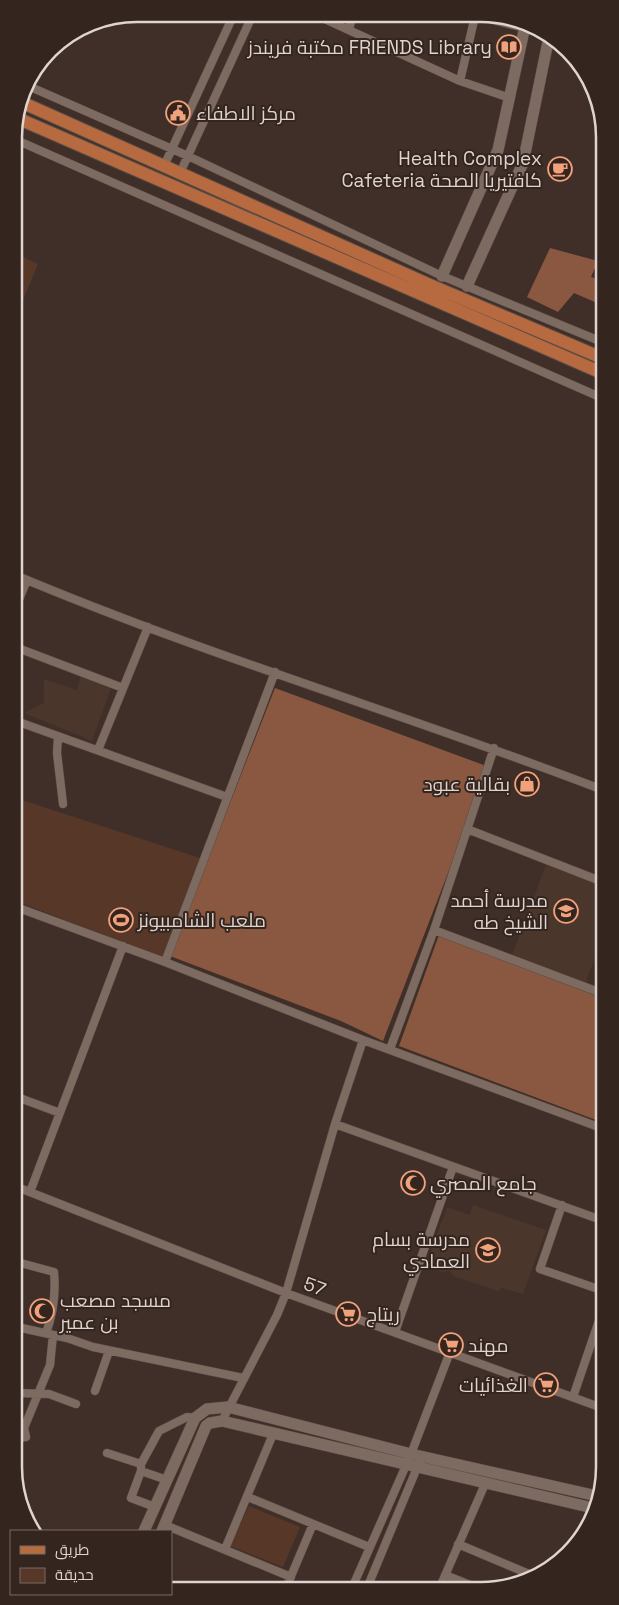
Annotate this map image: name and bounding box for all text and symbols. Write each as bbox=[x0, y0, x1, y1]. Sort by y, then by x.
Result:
library icon: مكتبة فريندز FRIENDS Library bbox=[496, 34, 522, 60]
place label: مكتبة فريندز FRIENDS Library bbox=[247, 35, 492, 60]
public building icon: مركز الاطفاء bbox=[165, 100, 191, 126]
place label: مركز الاطفاء bbox=[196, 101, 296, 126]
place label: Health Complex Cafeteria كافتيريا الصحة bbox=[341, 146, 542, 193]
cafe icon: Health Complex Cafeteria كافتيريا الصحة bbox=[547, 156, 573, 182]
shop icon: بقالية عبود bbox=[514, 771, 540, 797]
place label: بقالية عبود bbox=[424, 772, 510, 797]
place label: مدرسة أحمد الشيخ طه bbox=[450, 888, 548, 936]
school or university icon: مدرسة أحمد الشيخ طه bbox=[553, 898, 579, 924]
sports icon: ملعب الشامبيونز bbox=[108, 907, 134, 933]
place label: ملعب الشامبيونز bbox=[137, 908, 266, 933]
mosque icon: جامع المصري bbox=[400, 1170, 426, 1196]
place label: جامع المصري bbox=[430, 1171, 537, 1198]
place label: مدرسة بسام العمادي bbox=[372, 1227, 470, 1276]
school or university icon: مدرسة بسام العمادي bbox=[475, 1237, 501, 1263]
street label: 57 bbox=[300, 1271, 330, 1302]
place label: مسجد مصعب بن عمير bbox=[59, 1288, 171, 1335]
mosque icon: مسجد مصعب بن عمير bbox=[29, 1298, 55, 1324]
supermarket icon: ريتاج bbox=[335, 1301, 361, 1327]
place label: ريتاج bbox=[366, 1302, 400, 1328]
supermarket icon: مهند bbox=[438, 1332, 464, 1358]
place label: مهند bbox=[468, 1333, 509, 1358]
supermarket icon: الغذائيات bbox=[533, 1372, 559, 1398]
place label: الغذائيات bbox=[459, 1373, 528, 1398]
legend bbox=[10, 1530, 172, 1595]
text: طريق bbox=[55, 1540, 89, 1560]
text: حديقة bbox=[55, 1565, 94, 1584]

